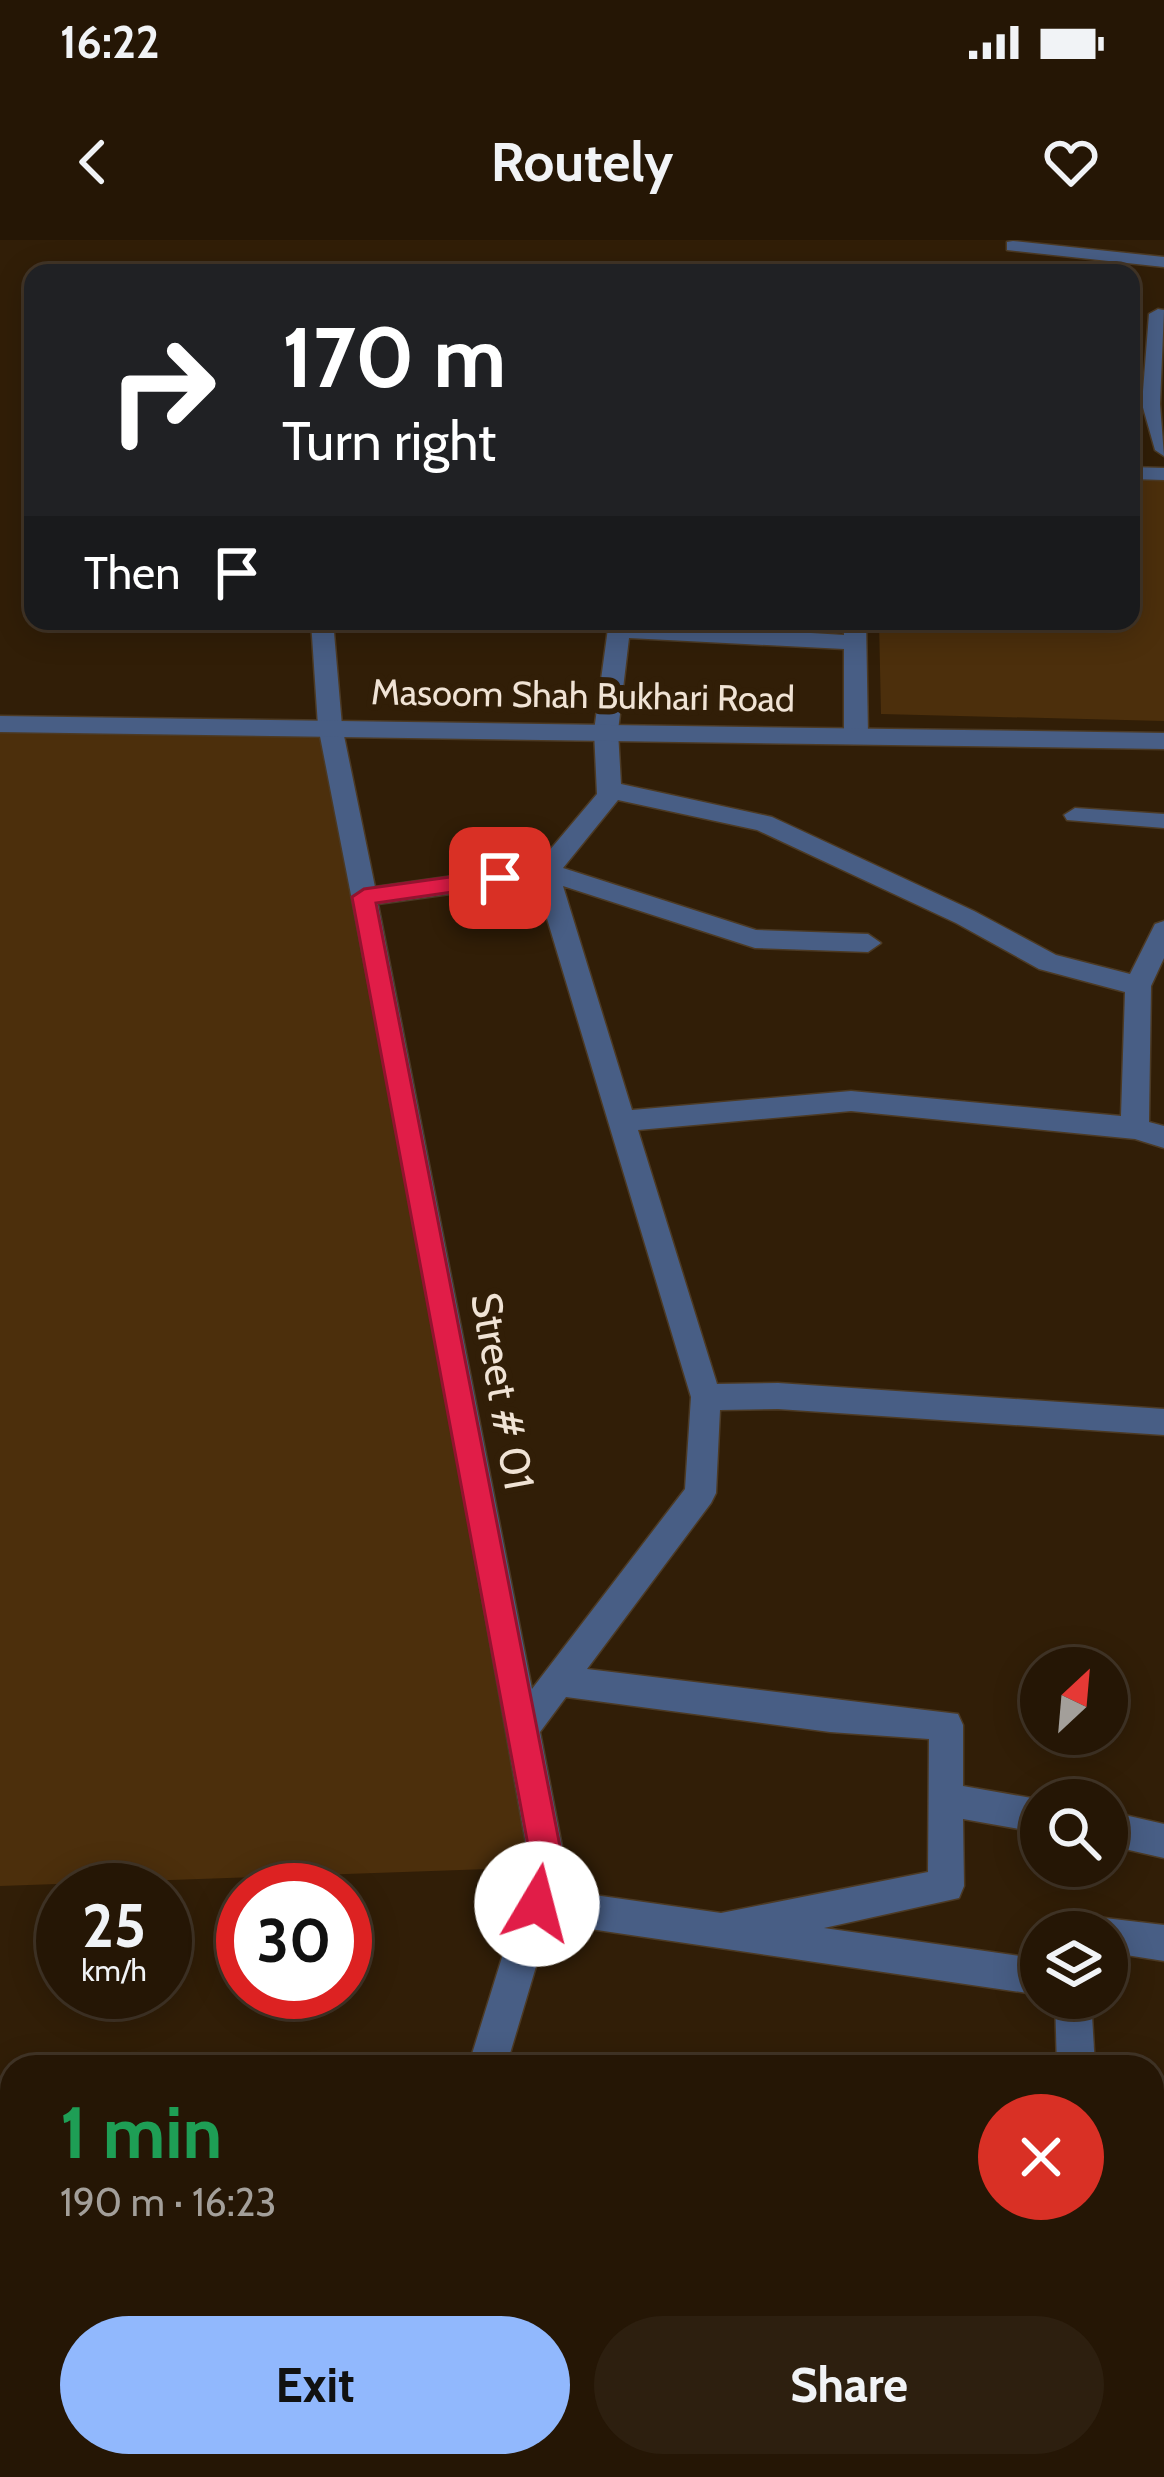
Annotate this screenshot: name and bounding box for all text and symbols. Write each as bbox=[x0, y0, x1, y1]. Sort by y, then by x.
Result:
text: 16:22 bbox=[60, 15, 160, 69]
icon: back bbox=[60, 129, 126, 195]
text: Routely bbox=[491, 129, 673, 195]
icon: heart bbox=[1038, 129, 1104, 195]
text: 170 m bbox=[282, 306, 506, 408]
icon: right bbox=[84, 312, 240, 468]
text: Turn right bbox=[282, 408, 496, 474]
icon: arrive bbox=[204, 540, 270, 606]
text: Then bbox=[84, 546, 180, 600]
street label: Masoom Shah Bukhari Road bbox=[371, 669, 795, 721]
pin bbox=[449, 827, 551, 929]
icon: arrive bbox=[467, 845, 533, 911]
street label: Street # 01 bbox=[460, 1288, 546, 1494]
north arrow bbox=[1020, 1647, 1128, 1755]
map controls bbox=[1020, 1647, 1128, 2019]
button: search bbox=[1020, 1779, 1128, 1887]
position arrow bbox=[474, 1841, 600, 1967]
speed limit sign: 30 bbox=[216, 1863, 372, 2019]
text: 25 bbox=[82, 1889, 146, 1962]
button: layers bbox=[1020, 1911, 1128, 2019]
text: km/h bbox=[81, 1952, 147, 1989]
text: 1 min bbox=[60, 2089, 222, 2176]
button: close bbox=[978, 2094, 1104, 2220]
text: 190 m · 16:23 bbox=[60, 2178, 276, 2226]
button: Exit bbox=[60, 2316, 570, 2454]
button: Share bbox=[594, 2316, 1104, 2454]

